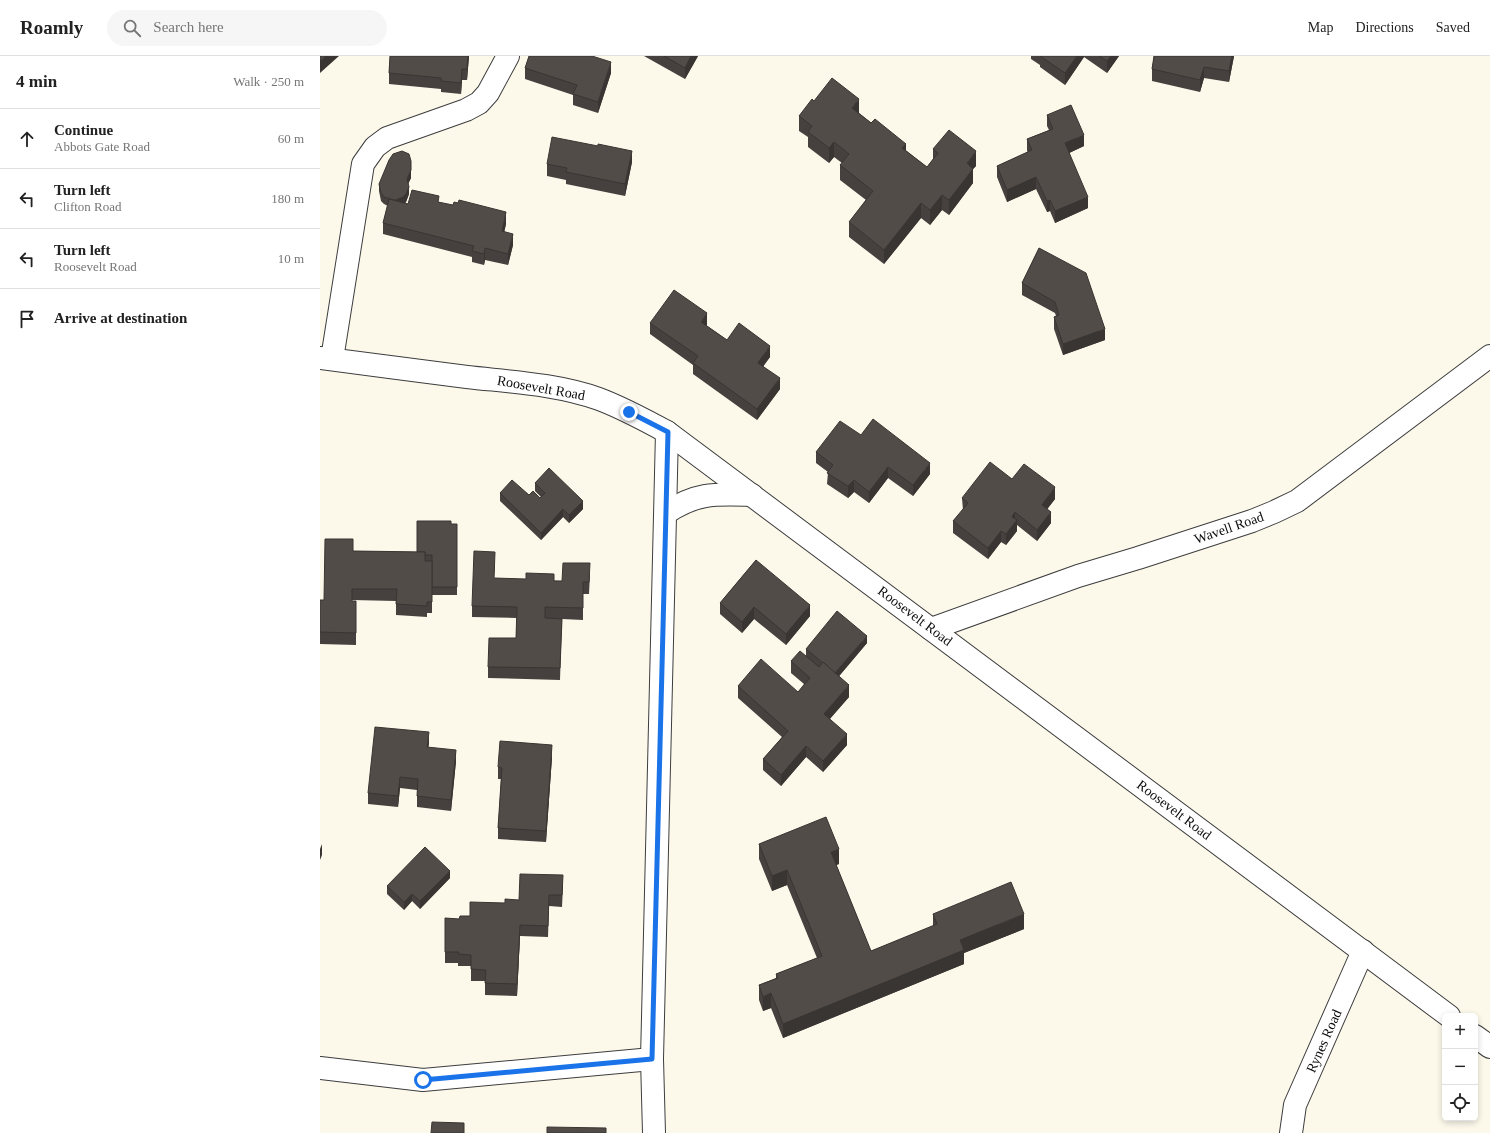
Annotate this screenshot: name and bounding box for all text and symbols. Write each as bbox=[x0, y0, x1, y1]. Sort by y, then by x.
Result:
search box bbox=[107, 10, 387, 46]
text: Roamly bbox=[20, 17, 83, 38]
icon: search bbox=[121, 17, 143, 39]
text: Search here bbox=[153, 19, 224, 35]
text: Map bbox=[1308, 20, 1333, 35]
text: Directions bbox=[1355, 20, 1414, 35]
text: Saved bbox=[1436, 20, 1470, 35]
text: 4 min bbox=[16, 72, 57, 91]
text: Walk · 250 m bbox=[233, 74, 304, 89]
text: Continue bbox=[54, 122, 113, 138]
icon: ahead bbox=[16, 128, 38, 150]
text: 60 m bbox=[278, 131, 304, 146]
text: Abbots Gate Road bbox=[54, 139, 150, 154]
text: Turn left bbox=[54, 182, 111, 198]
icon: left bbox=[16, 188, 38, 210]
text: 180 m bbox=[271, 191, 304, 206]
text: Clifton Road bbox=[54, 199, 122, 214]
text: Turn left bbox=[54, 242, 111, 258]
icon: left bbox=[16, 248, 38, 270]
text: 10 m bbox=[278, 251, 304, 266]
text: Roosevelt Road bbox=[54, 259, 137, 274]
icon: arrive bbox=[16, 308, 38, 330]
text: Arrive at destination bbox=[54, 310, 187, 326]
street label: Roosevelt Road bbox=[496, 373, 586, 403]
route end bbox=[620, 403, 638, 421]
street label: Wavell Road bbox=[1192, 509, 1266, 547]
street label: Roosevelt Road bbox=[875, 583, 955, 649]
street label: Roosevelt Road bbox=[1134, 777, 1214, 843]
street label: Rynes Road bbox=[1303, 1007, 1345, 1075]
map controls bbox=[1442, 1013, 1478, 1121]
button: + bbox=[1442, 1013, 1478, 1049]
button: − bbox=[1442, 1049, 1478, 1085]
route start bbox=[414, 1071, 432, 1089]
button: locate bbox=[1442, 1085, 1478, 1121]

